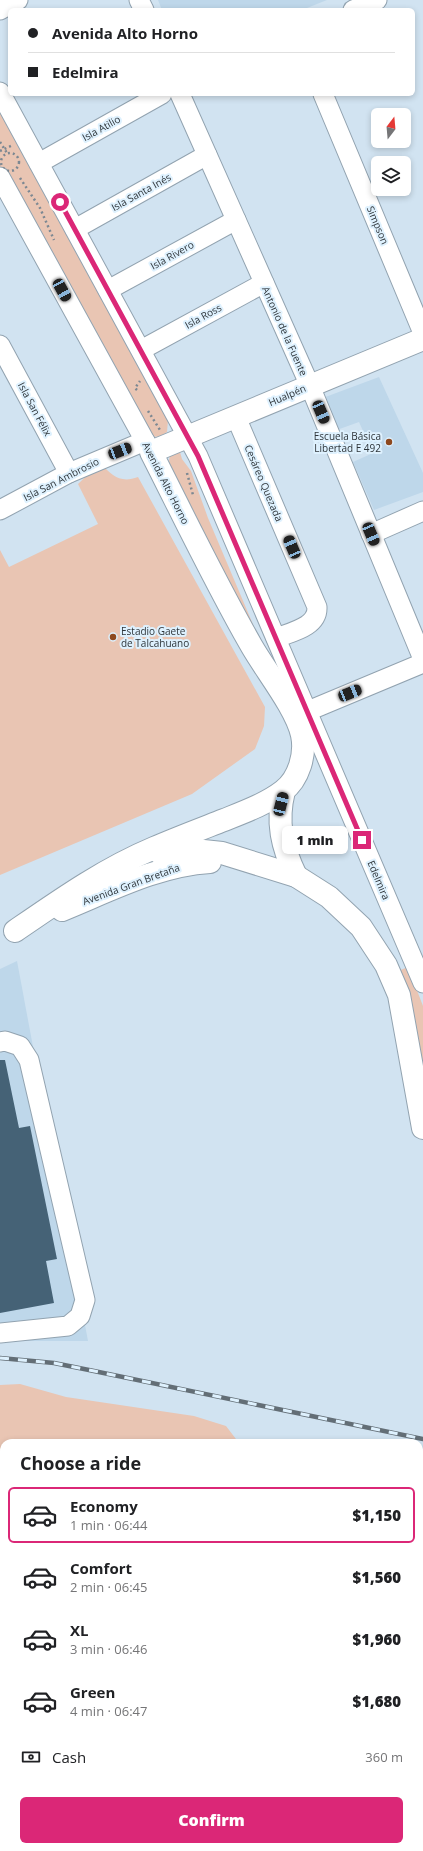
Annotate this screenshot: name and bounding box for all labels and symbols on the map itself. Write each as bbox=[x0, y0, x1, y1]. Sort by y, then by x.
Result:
north arrow bbox=[371, 108, 411, 148]
street label: Isla Atilio bbox=[79, 112, 123, 144]
street label: Isla Santa Inés bbox=[109, 170, 174, 214]
route start bbox=[51, 193, 69, 211]
street label: Simpson bbox=[364, 204, 392, 246]
street label: Isla Rivero bbox=[148, 237, 196, 273]
car bbox=[51, 277, 73, 303]
street label: Antonio de la Fuente bbox=[259, 284, 311, 378]
street label: Isla Ross bbox=[182, 300, 224, 332]
street label: Isla San Félix bbox=[15, 380, 55, 439]
street label: Hualpén bbox=[266, 381, 308, 409]
car bbox=[311, 399, 331, 425]
place label: Escuela Básica Libertad E 492 bbox=[314, 429, 381, 455]
marker: Escuela Básica Libertad E 492 bbox=[384, 437, 394, 447]
street label: Avenida Alto Horno bbox=[139, 439, 193, 527]
car bbox=[107, 441, 133, 461]
street label: Cesáreo Quezada bbox=[242, 443, 286, 523]
street label: Isla San Ambrosio bbox=[21, 454, 101, 504]
car bbox=[361, 521, 381, 547]
car bbox=[282, 534, 302, 560]
place label: Estadio Gaete de Talcahuano bbox=[121, 624, 189, 650]
marker: Estadio Gaete de Talcahuano bbox=[108, 632, 118, 642]
car bbox=[337, 683, 363, 703]
car bbox=[272, 791, 290, 817]
callout: 1 min bbox=[282, 826, 348, 854]
route end bbox=[353, 831, 371, 849]
street label: Edelmira bbox=[364, 858, 394, 902]
street label: Avenida Gran Bretaña bbox=[80, 860, 182, 908]

